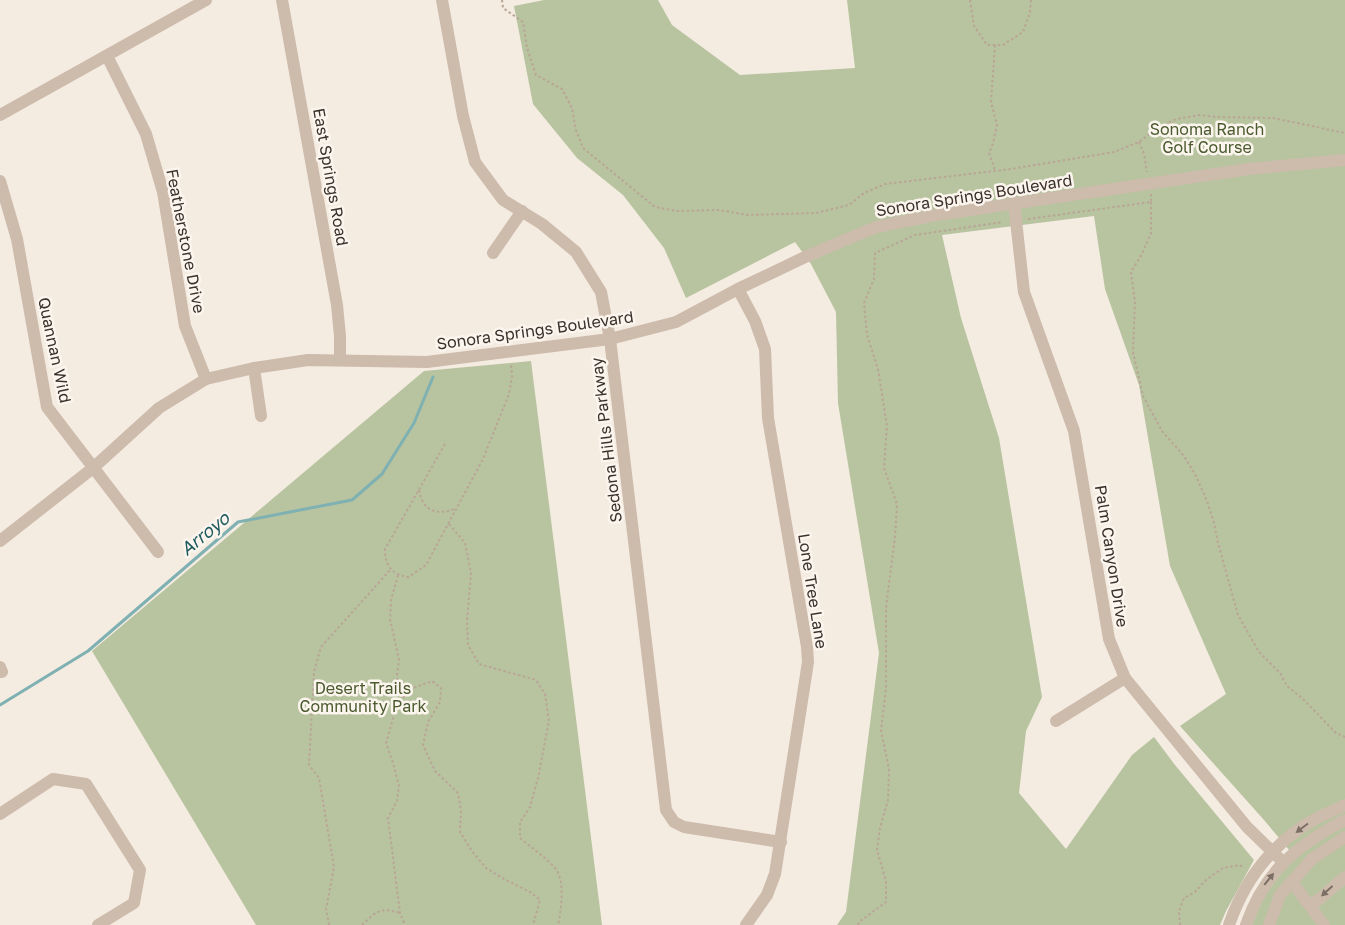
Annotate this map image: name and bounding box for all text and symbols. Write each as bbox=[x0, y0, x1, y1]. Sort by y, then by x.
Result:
street label: East Springs Road bbox=[309, 107, 353, 247]
park label: Sonoma Ranch Golf Course bbox=[1150, 119, 1264, 157]
street label: Featherstone Drive bbox=[162, 167, 210, 315]
street label: Sonora Springs Boulevard bbox=[874, 170, 1074, 220]
street label: Quannan Wild bbox=[34, 295, 76, 405]
street label: Sonora Springs Boulevard bbox=[435, 306, 635, 354]
street label: Sedona Hills Parkway bbox=[586, 356, 626, 524]
street label: Palm Canyon Drive bbox=[1091, 483, 1133, 629]
water label: Arroyo bbox=[175, 506, 234, 560]
street label: Lone Tree Lane bbox=[794, 532, 832, 650]
park label: Desert Trails Community Park bbox=[300, 678, 426, 716]
one-way arrow bbox=[1295, 823, 1309, 833]
one-way arrow bbox=[1263, 873, 1274, 886]
one-way arrow bbox=[1322, 885, 1334, 897]

